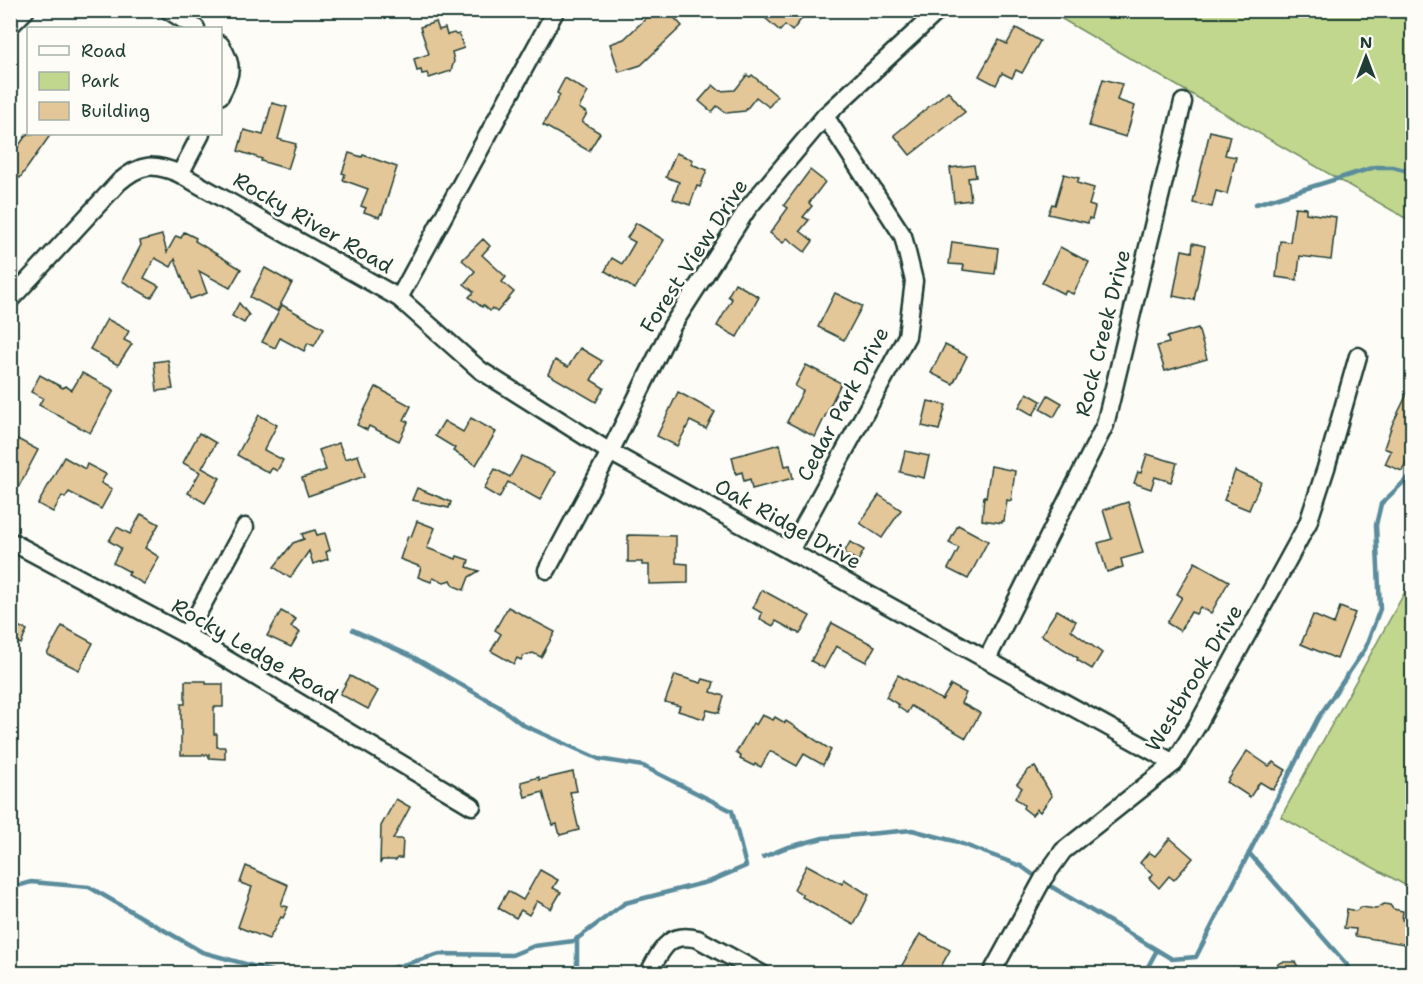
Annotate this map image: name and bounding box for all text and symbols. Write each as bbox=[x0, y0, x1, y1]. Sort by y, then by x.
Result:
legend bbox=[27, 27, 222, 135]
north arrow bbox=[1336, 27, 1396, 87]
text: N bbox=[1360, 32, 1372, 53]
text: Road bbox=[81, 39, 126, 63]
text: Park bbox=[81, 69, 120, 93]
text: Building bbox=[81, 99, 150, 123]
street label: Rocky River Road bbox=[228, 166, 398, 280]
street label: Forest View Drive bbox=[634, 174, 754, 338]
street label: Rock Creek Drive bbox=[1069, 247, 1137, 419]
street label: Cedar Park Drive bbox=[790, 322, 896, 486]
street label: Oak Ridge Drive bbox=[710, 472, 866, 576]
street label: Rocky Ledge Road bbox=[167, 592, 343, 710]
street label: Westbrook Drive bbox=[1139, 599, 1249, 757]

